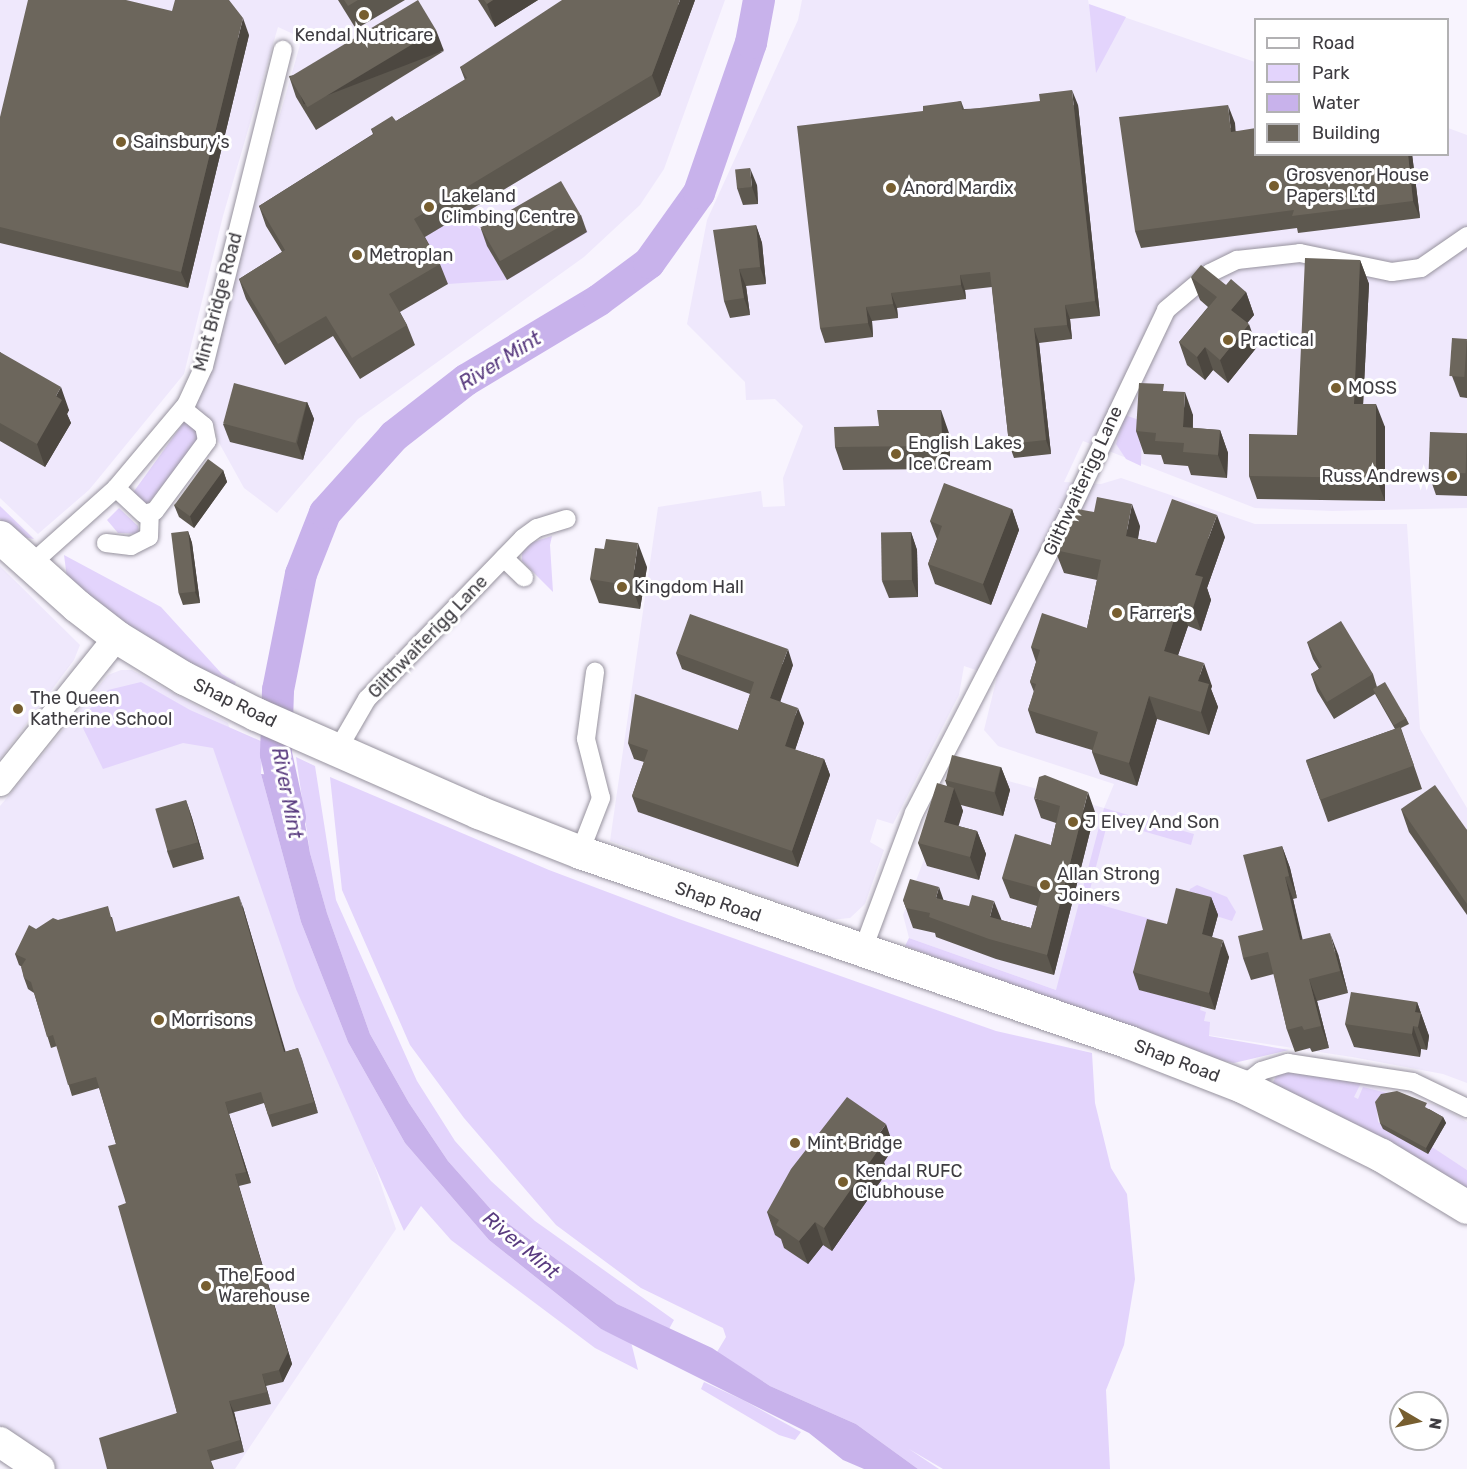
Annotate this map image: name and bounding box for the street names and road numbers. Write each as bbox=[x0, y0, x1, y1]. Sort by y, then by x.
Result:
street label: Mint Bridge Road bbox=[189, 230, 247, 374]
street label: Gilthwaiterigg Lane bbox=[1039, 403, 1127, 559]
street label: Gilthwaiterigg Lane bbox=[364, 571, 492, 703]
street label: Shap Road bbox=[190, 674, 280, 732]
street label: Shap Road bbox=[672, 877, 764, 927]
street label: Shap Road bbox=[1131, 1035, 1223, 1087]

